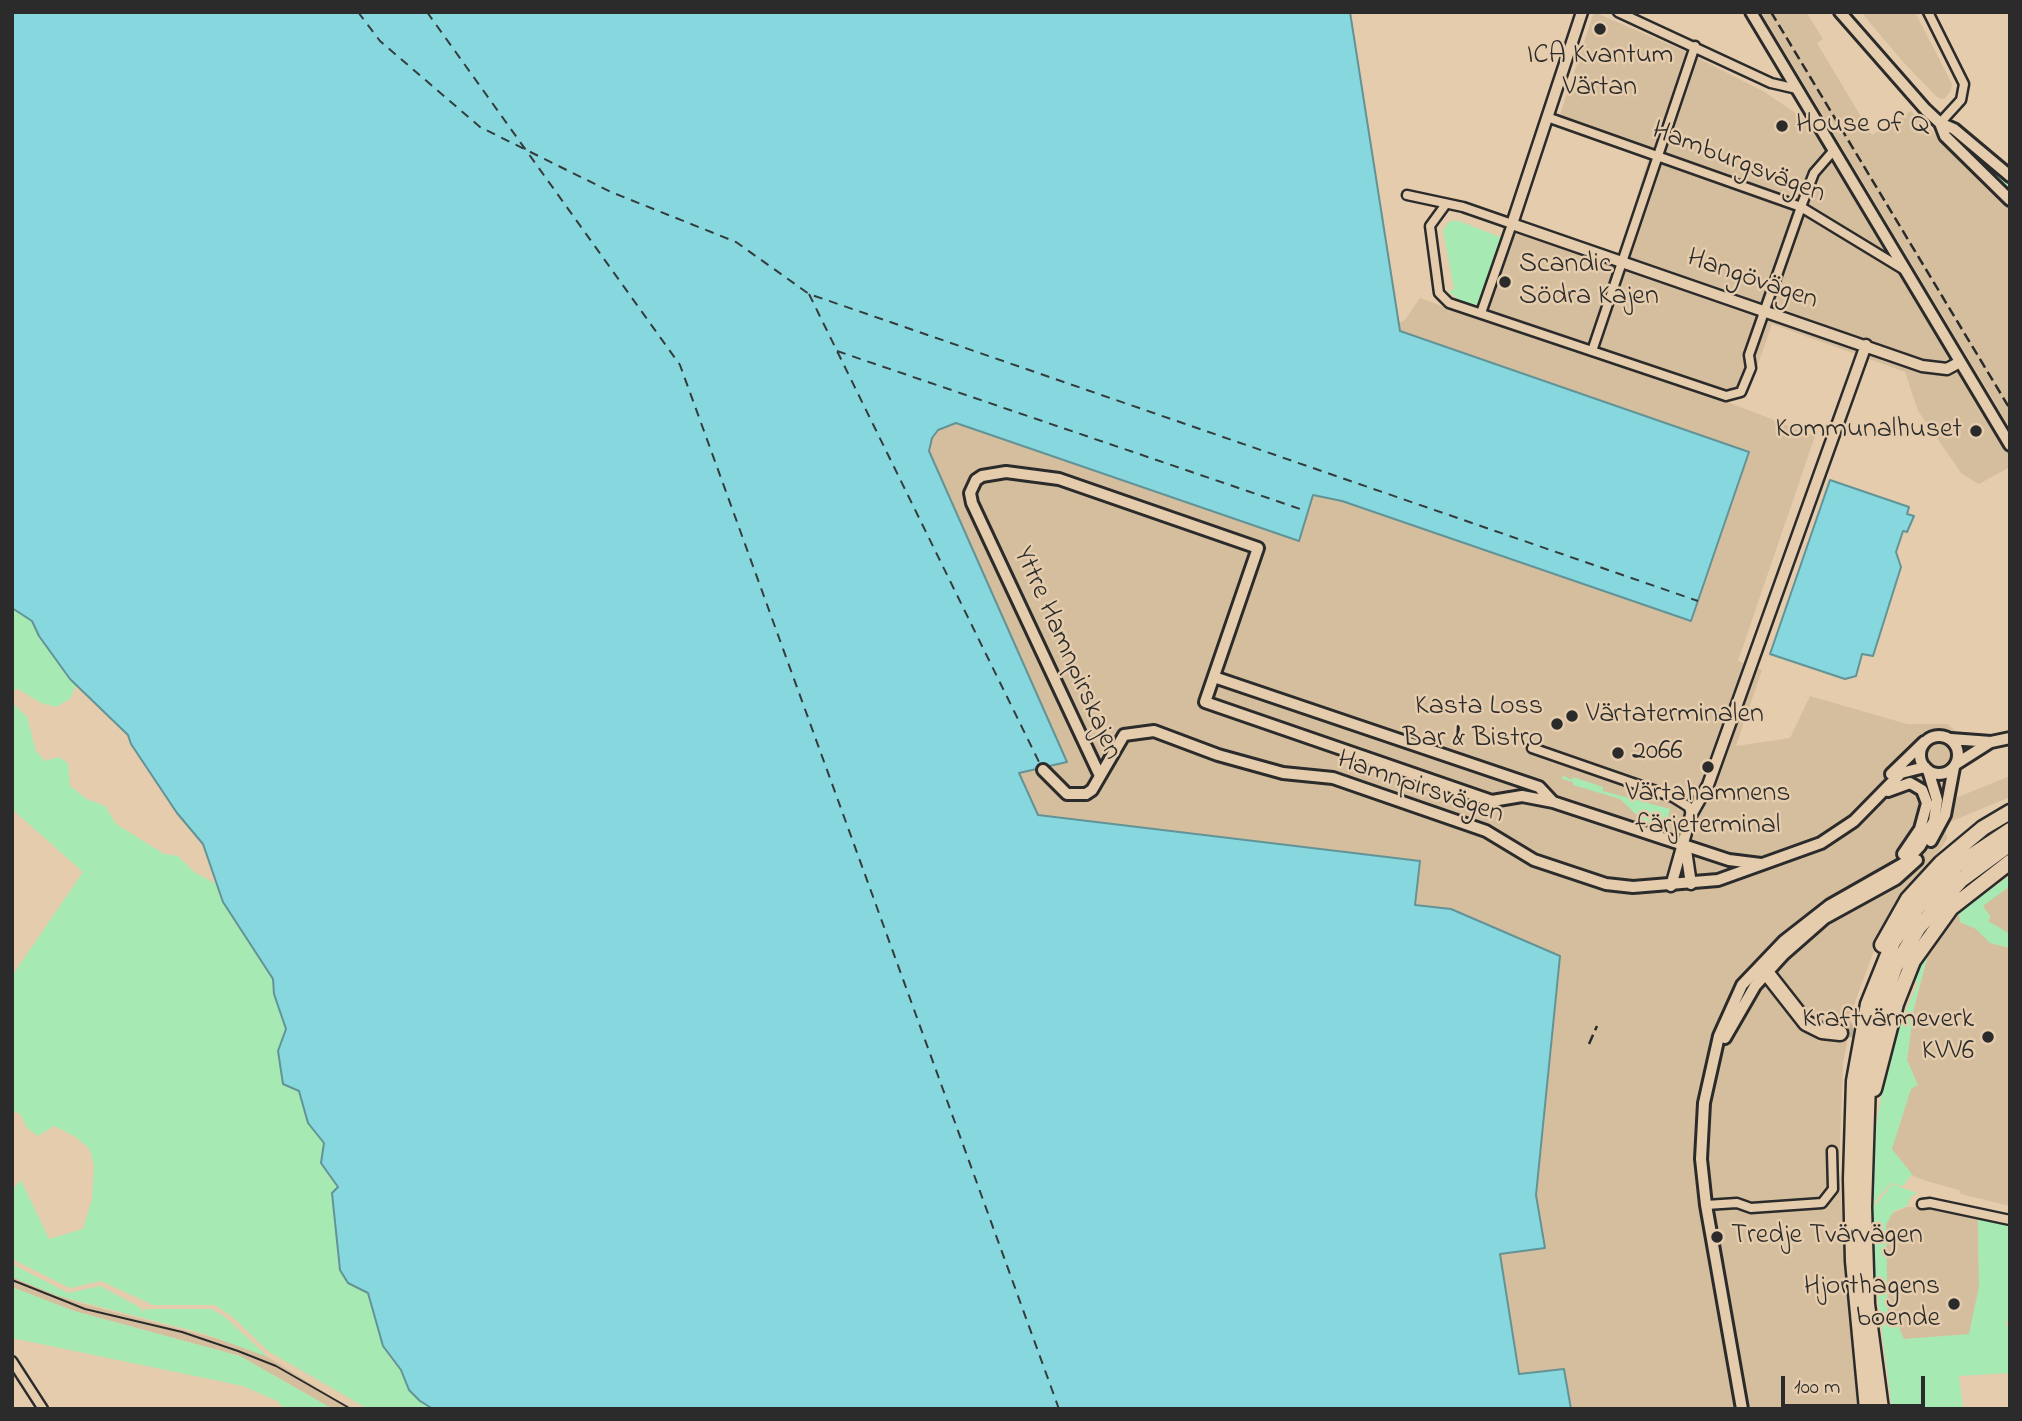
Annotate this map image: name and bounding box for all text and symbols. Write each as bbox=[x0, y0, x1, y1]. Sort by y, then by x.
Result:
marker: ICA Kvantum Värtan bbox=[1592, 21, 1608, 37]
place label: ICA Kvantum Värtan bbox=[1527, 40, 1673, 106]
place label: House of Q bbox=[1796, 109, 1929, 143]
street label: Hamburgsvägen bbox=[1646, 115, 1830, 213]
marker: House of Q bbox=[1774, 118, 1790, 134]
street label: Hangövägen bbox=[1682, 243, 1822, 319]
place label: Scandic Södra Kajen bbox=[1519, 249, 1659, 315]
marker: Scandic Södra Kajen bbox=[1497, 274, 1513, 290]
place label: Kommunalhuset bbox=[1775, 414, 1962, 448]
marker: Kommunalhuset bbox=[1968, 423, 1984, 439]
street label: Yttre Hamnpirskajen bbox=[1004, 542, 1128, 766]
place label: Kasta Loss Bar & Bistro bbox=[1403, 691, 1543, 757]
place label: Värtaterminalen bbox=[1586, 699, 1764, 733]
marker: Värtaterminalen bbox=[1564, 708, 1580, 724]
marker: Kasta Loss Bar & Bistro bbox=[1549, 716, 1565, 732]
place label: 2066 bbox=[1632, 736, 1683, 770]
street label: Hamnpirsvägen bbox=[1332, 745, 1508, 833]
marker: 2066 bbox=[1610, 745, 1626, 761]
marker: Värtahamnens färjeterminal bbox=[1700, 759, 1716, 775]
place label: Värtahamnens färjeterminal bbox=[1625, 778, 1791, 844]
place label: Kraftvärmeverk KVV6 bbox=[1802, 1004, 1974, 1070]
marker: Kraftvärmeverk KVV6 bbox=[1980, 1029, 1996, 1045]
place label: Tredje Tvärvägen bbox=[1731, 1220, 1923, 1254]
marker: Tredje Tvärvägen bbox=[1709, 1229, 1725, 1245]
place label: Hjorthagens boende bbox=[1804, 1271, 1940, 1337]
marker: Hjorthagens boende bbox=[1946, 1296, 1962, 1312]
scale bar bbox=[1784, 1362, 1927, 1406]
text: 100 m bbox=[1794, 1373, 1840, 1403]

